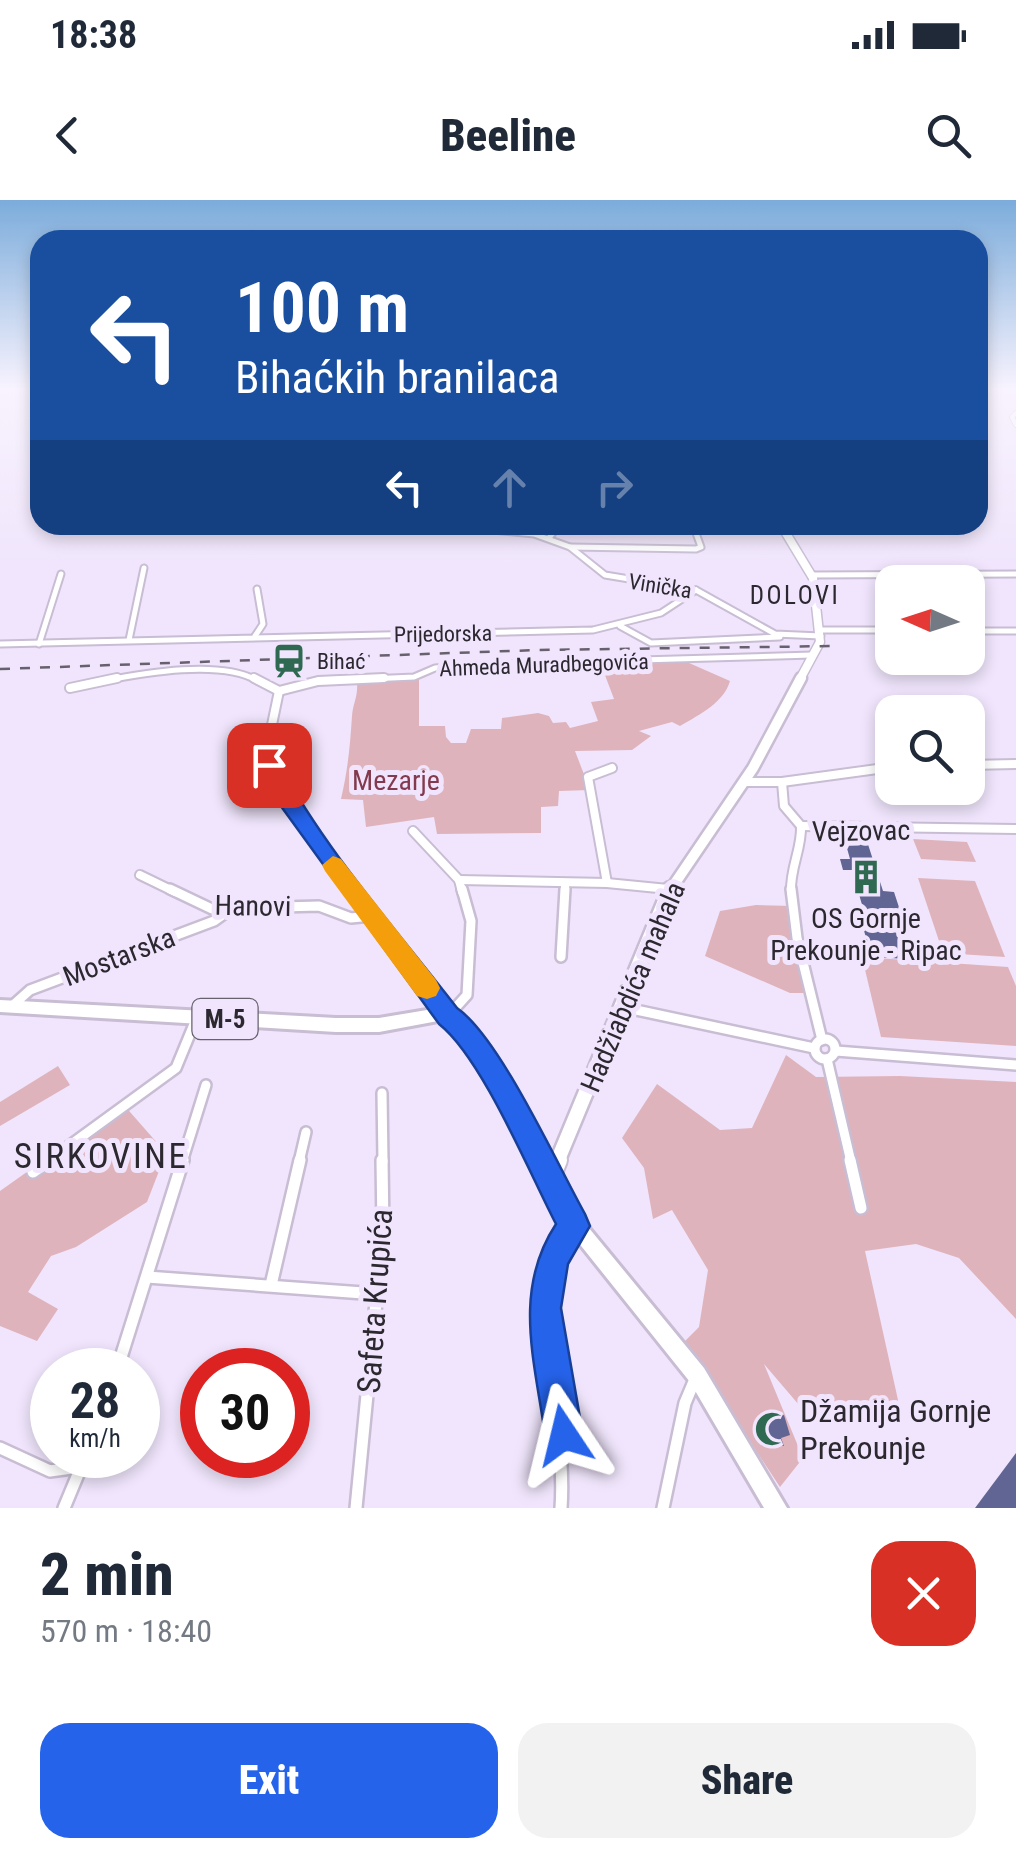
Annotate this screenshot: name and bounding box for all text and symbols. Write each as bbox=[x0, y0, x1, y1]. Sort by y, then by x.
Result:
text: 18:38 bbox=[50, 13, 137, 57]
icon: back bbox=[40, 108, 95, 163]
icon: search bbox=[921, 108, 976, 163]
text: Beeline bbox=[440, 109, 576, 162]
text: 100 m bbox=[235, 267, 409, 349]
icon: left bbox=[70, 270, 200, 400]
text: Bihaćkih branilaca bbox=[235, 351, 560, 404]
icon: left bbox=[377, 460, 432, 515]
icon: ahead bbox=[482, 460, 537, 515]
icon: right bbox=[587, 460, 642, 515]
north arrow bbox=[875, 565, 985, 675]
map controls bbox=[875, 565, 985, 805]
street label: Vinička bbox=[627, 569, 693, 603]
district label: DOLOVI bbox=[750, 581, 840, 610]
street label: Prijedorska bbox=[394, 621, 492, 647]
station icon: Bihać bbox=[270, 642, 308, 680]
place label: Bihać bbox=[317, 649, 365, 674]
street label: Ahmeda Muradbegovića bbox=[439, 649, 649, 681]
button: search bbox=[875, 695, 985, 805]
pin bbox=[227, 723, 312, 808]
icon: arrive bbox=[242, 738, 297, 793]
park label: Mezarje bbox=[352, 764, 440, 797]
street label: Vejzovac bbox=[811, 814, 911, 848]
building icon: OS Gornje Prekounje - Ripac bbox=[847, 858, 885, 896]
street label: Hadžiabdića mahala bbox=[574, 877, 692, 1097]
street label: Hanovi bbox=[214, 889, 292, 923]
place label: OS Gornje Prekounje - Ripac bbox=[770, 902, 962, 967]
street label: Mostarska bbox=[58, 921, 180, 993]
road number: M-5 bbox=[192, 999, 258, 1039]
district label: SIRKOVINE bbox=[14, 1136, 188, 1177]
street label: Safeta Krupića bbox=[350, 1208, 400, 1394]
speed limit sign: 30 bbox=[180, 1348, 310, 1478]
text: 28 bbox=[70, 1372, 120, 1430]
position arrow bbox=[512, 1383, 616, 1487]
place label: Džamija Gornje Prekounje bbox=[800, 1392, 991, 1467]
mosque icon: Džamija Gornje Prekounje bbox=[753, 1410, 791, 1448]
text: km/h bbox=[69, 1424, 121, 1453]
text: 2 min bbox=[40, 1539, 174, 1610]
button: close bbox=[871, 1541, 976, 1646]
text: 570 m · 18:40 bbox=[40, 1612, 212, 1650]
button: Exit bbox=[40, 1723, 498, 1838]
button: Share bbox=[518, 1723, 976, 1838]

